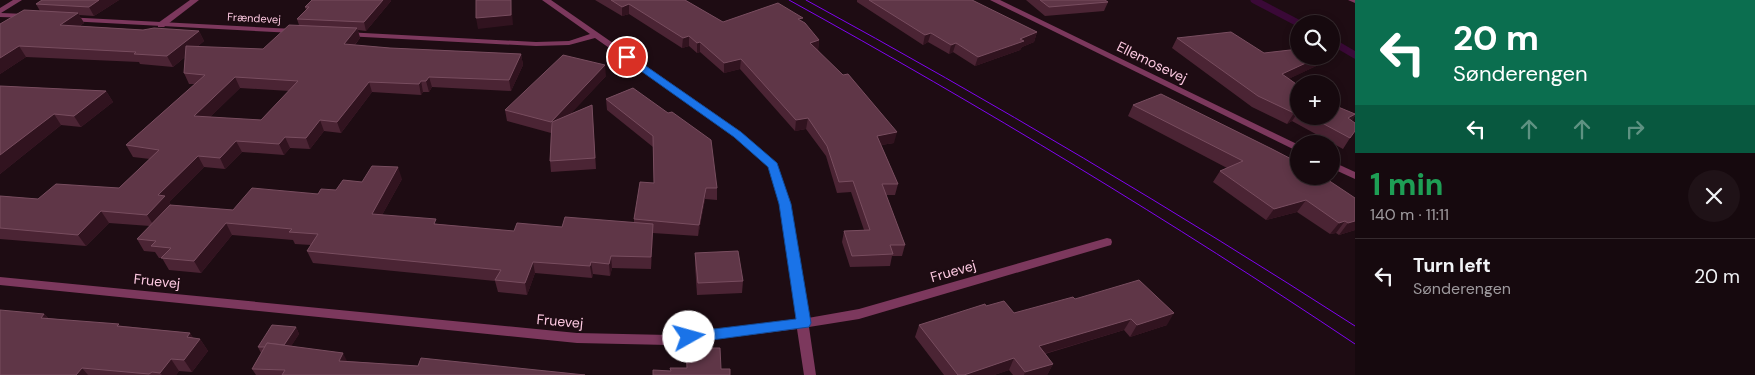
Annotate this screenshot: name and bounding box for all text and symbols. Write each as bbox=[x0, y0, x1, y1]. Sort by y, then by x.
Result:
street label: Frændevej bbox=[227, 10, 281, 26]
map controls bbox=[1290, 15, 1340, 185]
button: search bbox=[1290, 15, 1340, 65]
text: 20 m bbox=[1453, 15, 1539, 61]
icon: left bbox=[1370, 20, 1435, 85]
pin bbox=[606, 36, 648, 78]
street label: Ellemosevej bbox=[1114, 37, 1190, 87]
icon: arrive bbox=[613, 43, 641, 71]
text: Sønderengen bbox=[1453, 59, 1588, 88]
button: + bbox=[1290, 75, 1340, 125]
icon: left bbox=[1462, 115, 1490, 143]
icon: ahead bbox=[1515, 115, 1543, 143]
icon: ahead bbox=[1568, 115, 1596, 143]
icon: right bbox=[1621, 115, 1649, 143]
button: − bbox=[1290, 135, 1340, 185]
text: 1 min bbox=[1370, 165, 1443, 204]
button: close bbox=[1688, 170, 1740, 222]
text: 140 m · 11:11 bbox=[1370, 204, 1449, 225]
text: Turn left bbox=[1413, 253, 1491, 278]
street label: Fruevej bbox=[928, 256, 978, 286]
icon: left bbox=[1370, 262, 1398, 290]
text: 20 m bbox=[1694, 264, 1740, 289]
street label: Fruevej bbox=[133, 270, 181, 292]
text: Sønderengen bbox=[1413, 278, 1511, 299]
street label: Fruevej bbox=[536, 310, 584, 332]
position arrow bbox=[662, 310, 714, 362]

